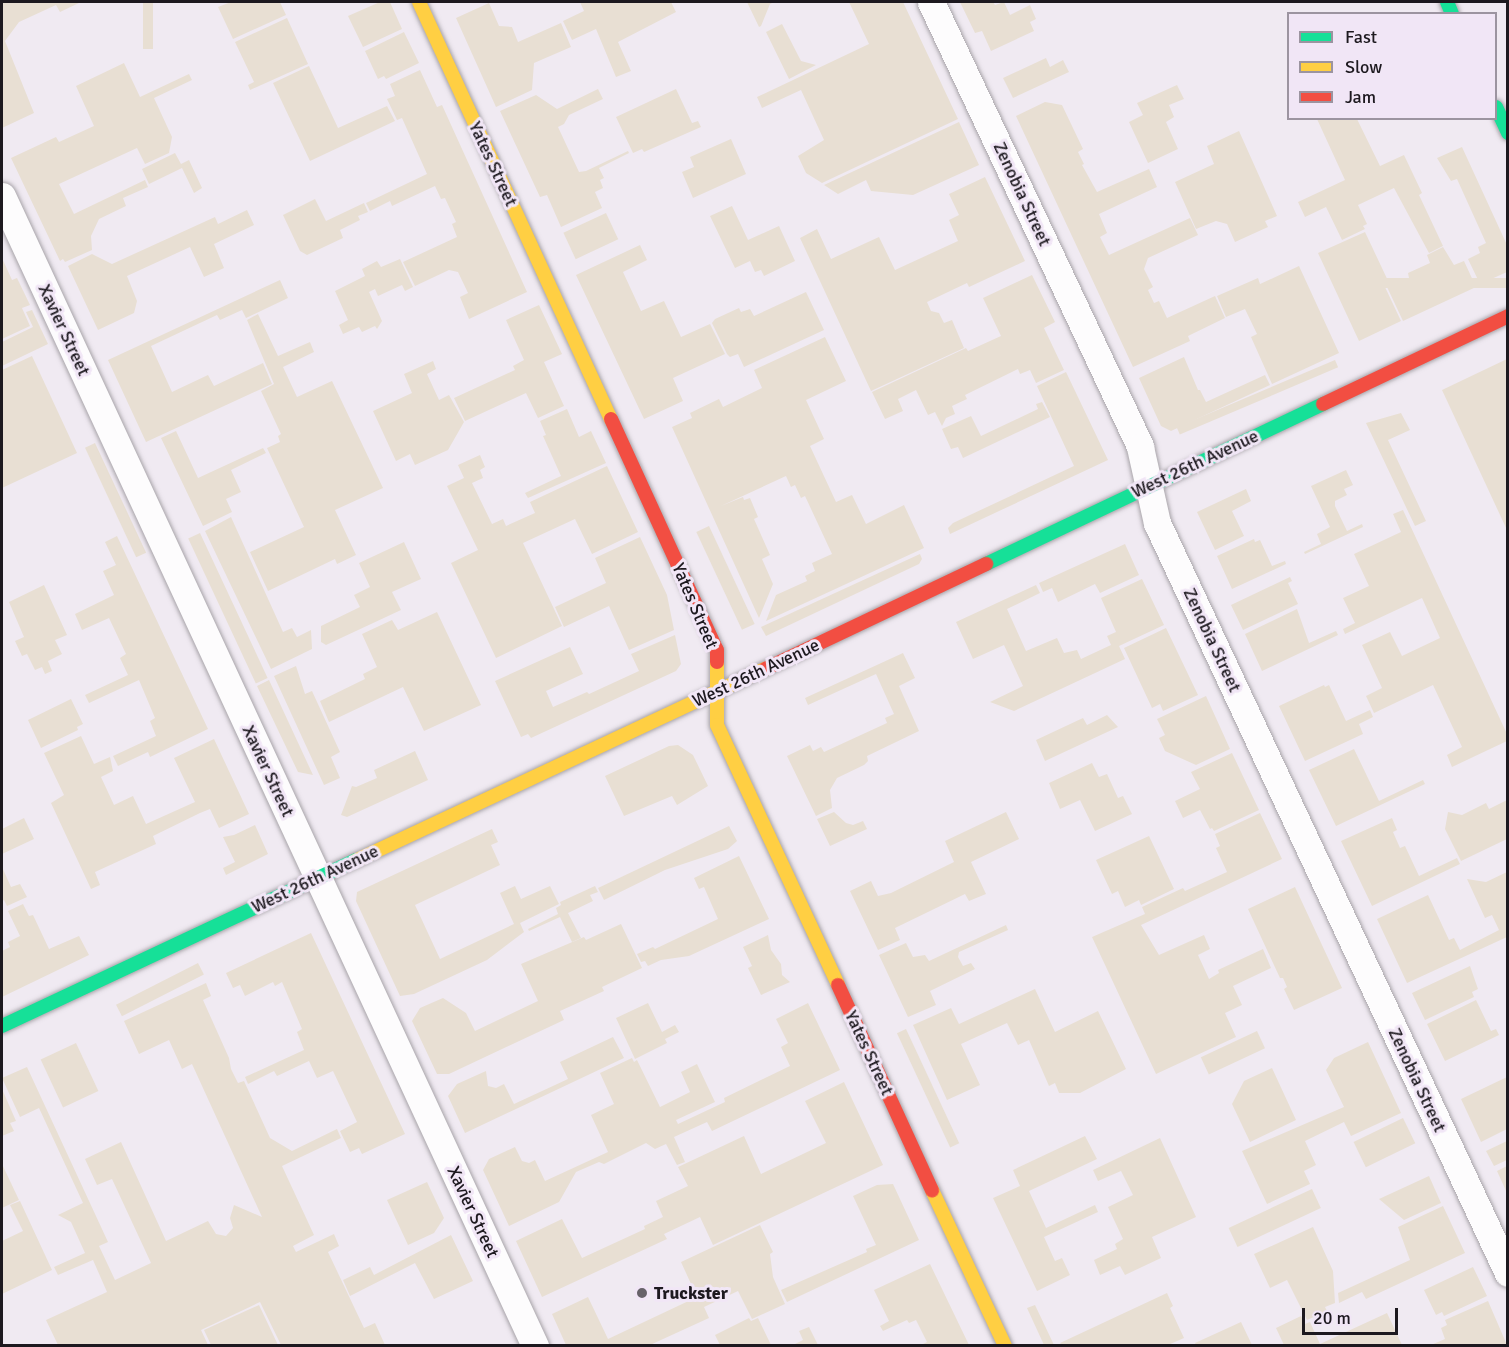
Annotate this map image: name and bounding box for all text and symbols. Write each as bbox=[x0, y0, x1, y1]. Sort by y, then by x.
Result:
legend bbox=[1287, 12, 1497, 120]
text: Fast bbox=[1345, 26, 1377, 48]
text: Slow bbox=[1345, 56, 1382, 78]
text: Jam bbox=[1345, 86, 1376, 108]
street label: Yates Street bbox=[464, 118, 522, 210]
street label: Zenobia Street bbox=[989, 139, 1055, 249]
street label: Xavier Street bbox=[33, 281, 95, 379]
street label: West 26th Avenue bbox=[1128, 425, 1262, 503]
street label: Yates Street bbox=[667, 560, 723, 652]
street label: Zenobia Street bbox=[1179, 585, 1245, 695]
street label: West 26th Avenue bbox=[689, 634, 823, 712]
street label: Xavier Street bbox=[237, 722, 299, 820]
street label: West 26th Avenue bbox=[248, 840, 382, 918]
street label: Yates Street bbox=[840, 1007, 898, 1099]
street label: Zenobia Street bbox=[1384, 1025, 1450, 1135]
street label: Xavier Street bbox=[442, 1163, 504, 1261]
place label: Truckster bbox=[654, 1282, 728, 1304]
marker: Truckster bbox=[635, 1286, 649, 1300]
scale bar bbox=[1305, 1296, 1401, 1334]
text: 20 m bbox=[1313, 1307, 1351, 1329]

